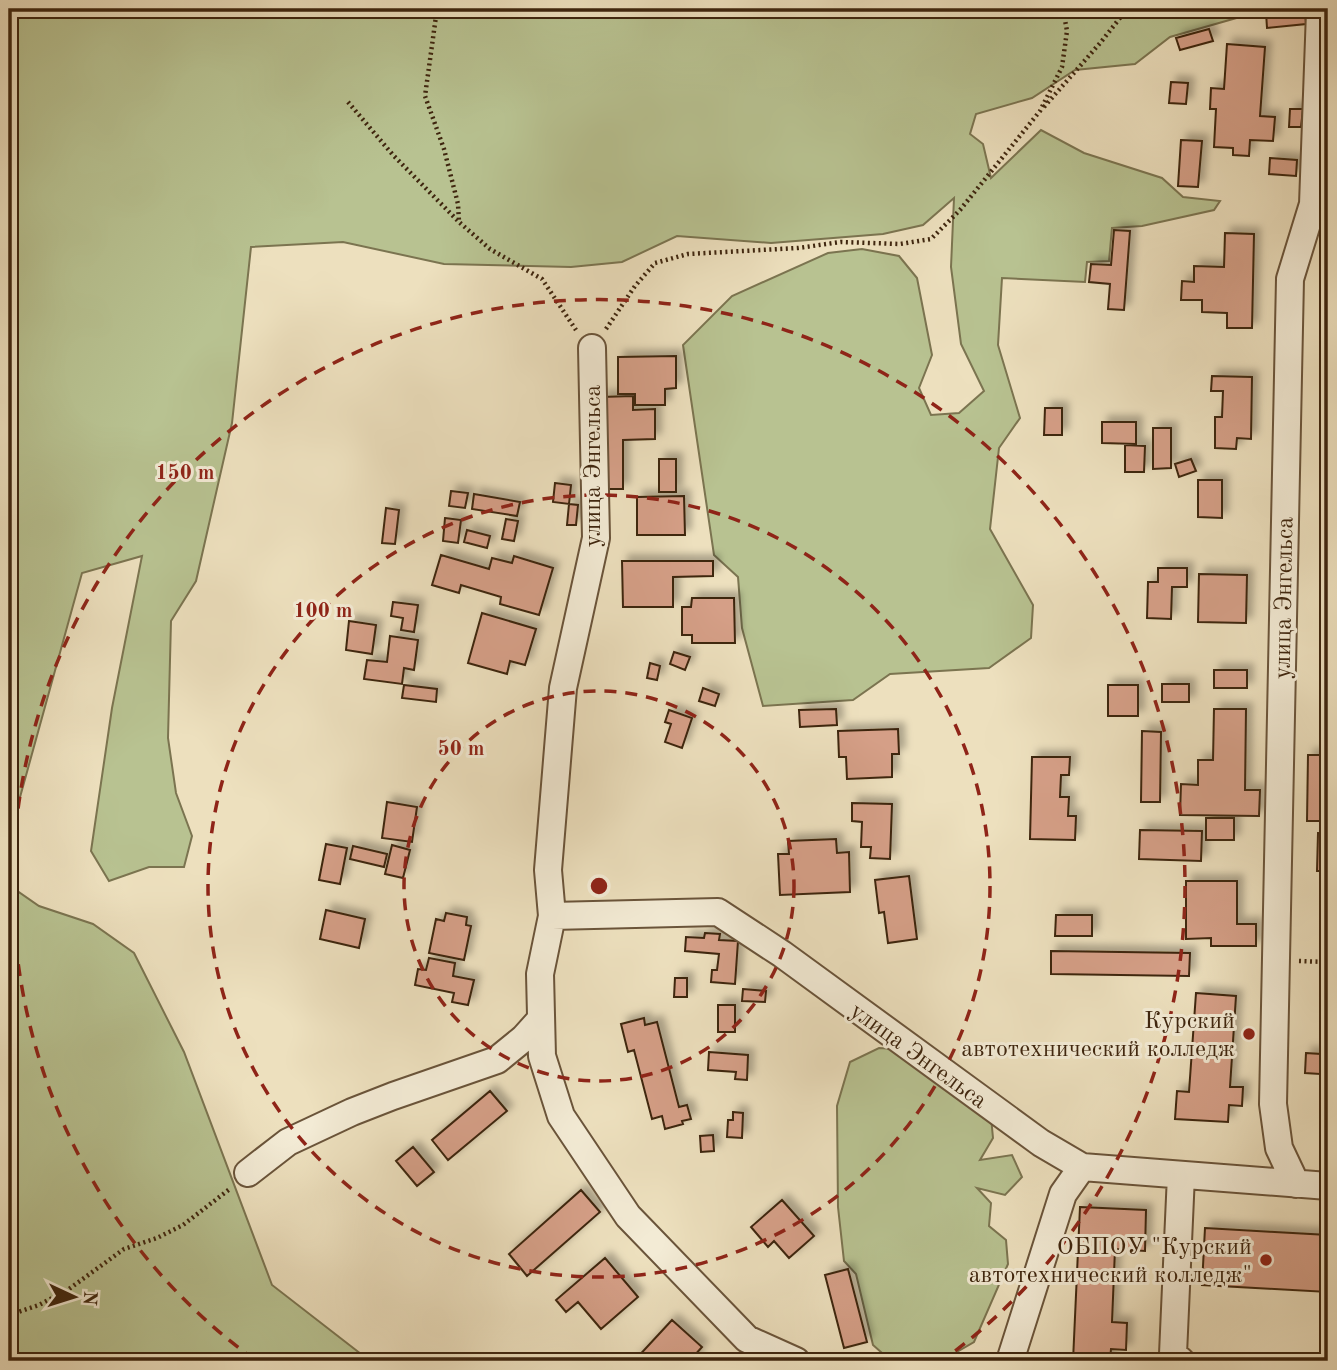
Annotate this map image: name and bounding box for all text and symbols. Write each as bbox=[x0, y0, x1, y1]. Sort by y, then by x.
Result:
street label: улица Энгельса bbox=[582, 385, 606, 547]
text: 150 m bbox=[155, 463, 215, 484]
street label: улица Энгельса bbox=[1272, 516, 1298, 679]
text: 100 m bbox=[293, 601, 353, 622]
text: 50 m bbox=[437, 739, 485, 760]
centre of rings bbox=[587, 874, 611, 898]
street label: улица Энгельса bbox=[845, 999, 991, 1114]
place label: Курский автотехнический колледж bbox=[961, 1010, 1235, 1062]
marker: Курский автотехнический колледж bbox=[1241, 1026, 1257, 1042]
place label: ОБПОУ "Курский автотехнический колледж" bbox=[969, 1236, 1252, 1288]
marker: ОБПОУ "Курский автотехнический колледж" bbox=[1258, 1252, 1274, 1268]
north arrow bbox=[38, 1262, 108, 1332]
text: N bbox=[78, 1290, 98, 1306]

